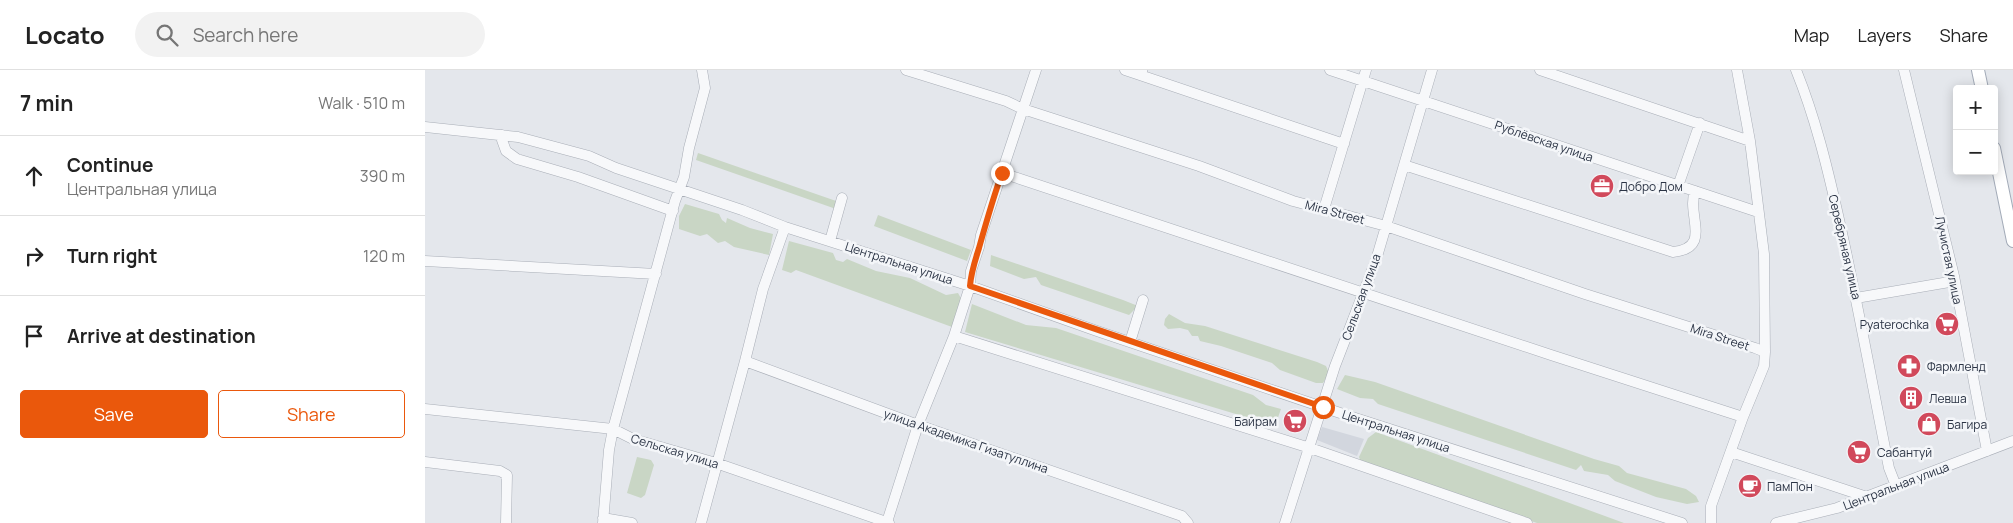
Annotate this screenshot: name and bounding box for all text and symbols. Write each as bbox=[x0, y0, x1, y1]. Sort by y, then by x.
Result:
search box bbox=[135, 12, 485, 57]
text: Locato bbox=[25, 18, 105, 51]
icon: search bbox=[153, 21, 181, 49]
text: Search here bbox=[193, 22, 298, 48]
text: Map bbox=[1794, 23, 1829, 47]
text: Layers bbox=[1857, 23, 1911, 47]
text: Share bbox=[1939, 23, 1988, 47]
map controls bbox=[1953, 85, 1998, 175]
button: + bbox=[1953, 85, 1998, 130]
text: 7 min bbox=[20, 89, 73, 117]
text: Walk · 510 m bbox=[318, 92, 405, 114]
street label: Рублёвская улица bbox=[1492, 116, 1596, 166]
button: − bbox=[1953, 130, 1998, 175]
text: Continue bbox=[67, 152, 153, 178]
icon: ahead bbox=[20, 162, 48, 190]
route end bbox=[991, 162, 1014, 185]
text: 390 m bbox=[360, 165, 405, 187]
office icon: Добро Дом bbox=[1589, 173, 1615, 199]
text: Центральная улица bbox=[67, 178, 217, 200]
place label: Добро Дом bbox=[1619, 178, 1683, 195]
street label: Серебряная улица bbox=[1825, 193, 1865, 301]
street label: Mira Street bbox=[1303, 196, 1367, 228]
street label: Лучистая улица bbox=[1931, 214, 1967, 306]
street label: Центральная улица bbox=[843, 238, 955, 288]
icon: right bbox=[20, 242, 48, 270]
text: Turn right bbox=[67, 243, 157, 269]
text: 120 m bbox=[363, 245, 405, 267]
street label: Сельская улица bbox=[1337, 251, 1385, 343]
supermarket icon: Pyaterochka bbox=[1934, 311, 1960, 337]
place label: Pyaterochka bbox=[1860, 316, 1929, 333]
street label: Mira Street bbox=[1688, 319, 1752, 355]
icon: arrive bbox=[20, 322, 48, 350]
text: Arrive at destination bbox=[67, 323, 256, 349]
pharmacy icon: Фармленд bbox=[1896, 353, 1922, 379]
place label: Фармленд bbox=[1927, 358, 1986, 375]
building icon: Левша bbox=[1898, 385, 1924, 411]
button: Save bbox=[20, 390, 208, 438]
button: Share bbox=[218, 390, 405, 438]
place label: Левша bbox=[1929, 390, 1967, 407]
route start bbox=[1312, 396, 1335, 419]
street label: улица Академика Гизатуллина bbox=[881, 405, 1051, 477]
street label: Центральная улица bbox=[1340, 406, 1452, 456]
supermarket icon: Байрам bbox=[1282, 408, 1308, 434]
shop icon: Багира bbox=[1916, 411, 1942, 437]
place label: Байрам bbox=[1234, 413, 1277, 430]
place label: Багира bbox=[1947, 416, 1987, 433]
street label: Сельская улица bbox=[629, 430, 721, 472]
supermarket icon: Сабантуй bbox=[1846, 439, 1872, 465]
place label: Сабантуй bbox=[1877, 444, 1932, 461]
street label: Центральная улица bbox=[1840, 458, 1952, 514]
cafe icon: ПамПон bbox=[1737, 473, 1763, 499]
place label: ПамПон bbox=[1767, 478, 1813, 495]

